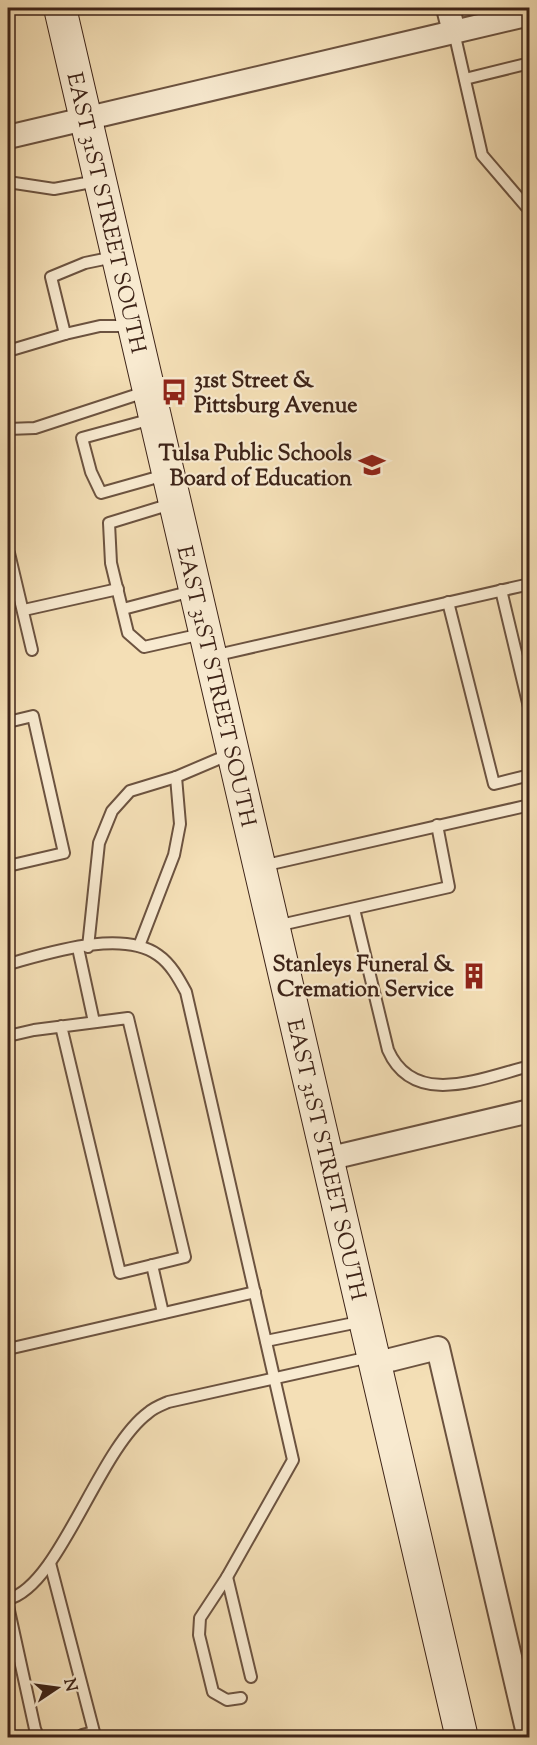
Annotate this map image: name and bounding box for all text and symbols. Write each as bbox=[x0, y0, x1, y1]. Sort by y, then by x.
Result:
street label: EAST 31ST STREET SOUTH bbox=[56, 70, 153, 357]
place label: 31st Street & Pittsburg Avenue bbox=[194, 366, 358, 423]
bus stop icon: 31st Street & Pittsburg Avenue bbox=[159, 377, 189, 407]
place label: Tulsa Public Schools Board of Education bbox=[158, 439, 352, 496]
school or university icon: Tulsa Public Schools Board of Education bbox=[357, 450, 387, 480]
street label: EAST 31ST STREET SOUTH bbox=[166, 543, 263, 830]
place label: Stanleys Funeral & Cremation Service bbox=[272, 950, 455, 1007]
building icon: Stanleys Funeral & Cremation Service bbox=[459, 961, 489, 991]
street label: EAST 31ST STREET SOUTH bbox=[276, 1016, 373, 1304]
north arrow bbox=[27, 1658, 87, 1718]
text: N bbox=[57, 1676, 82, 1694]

